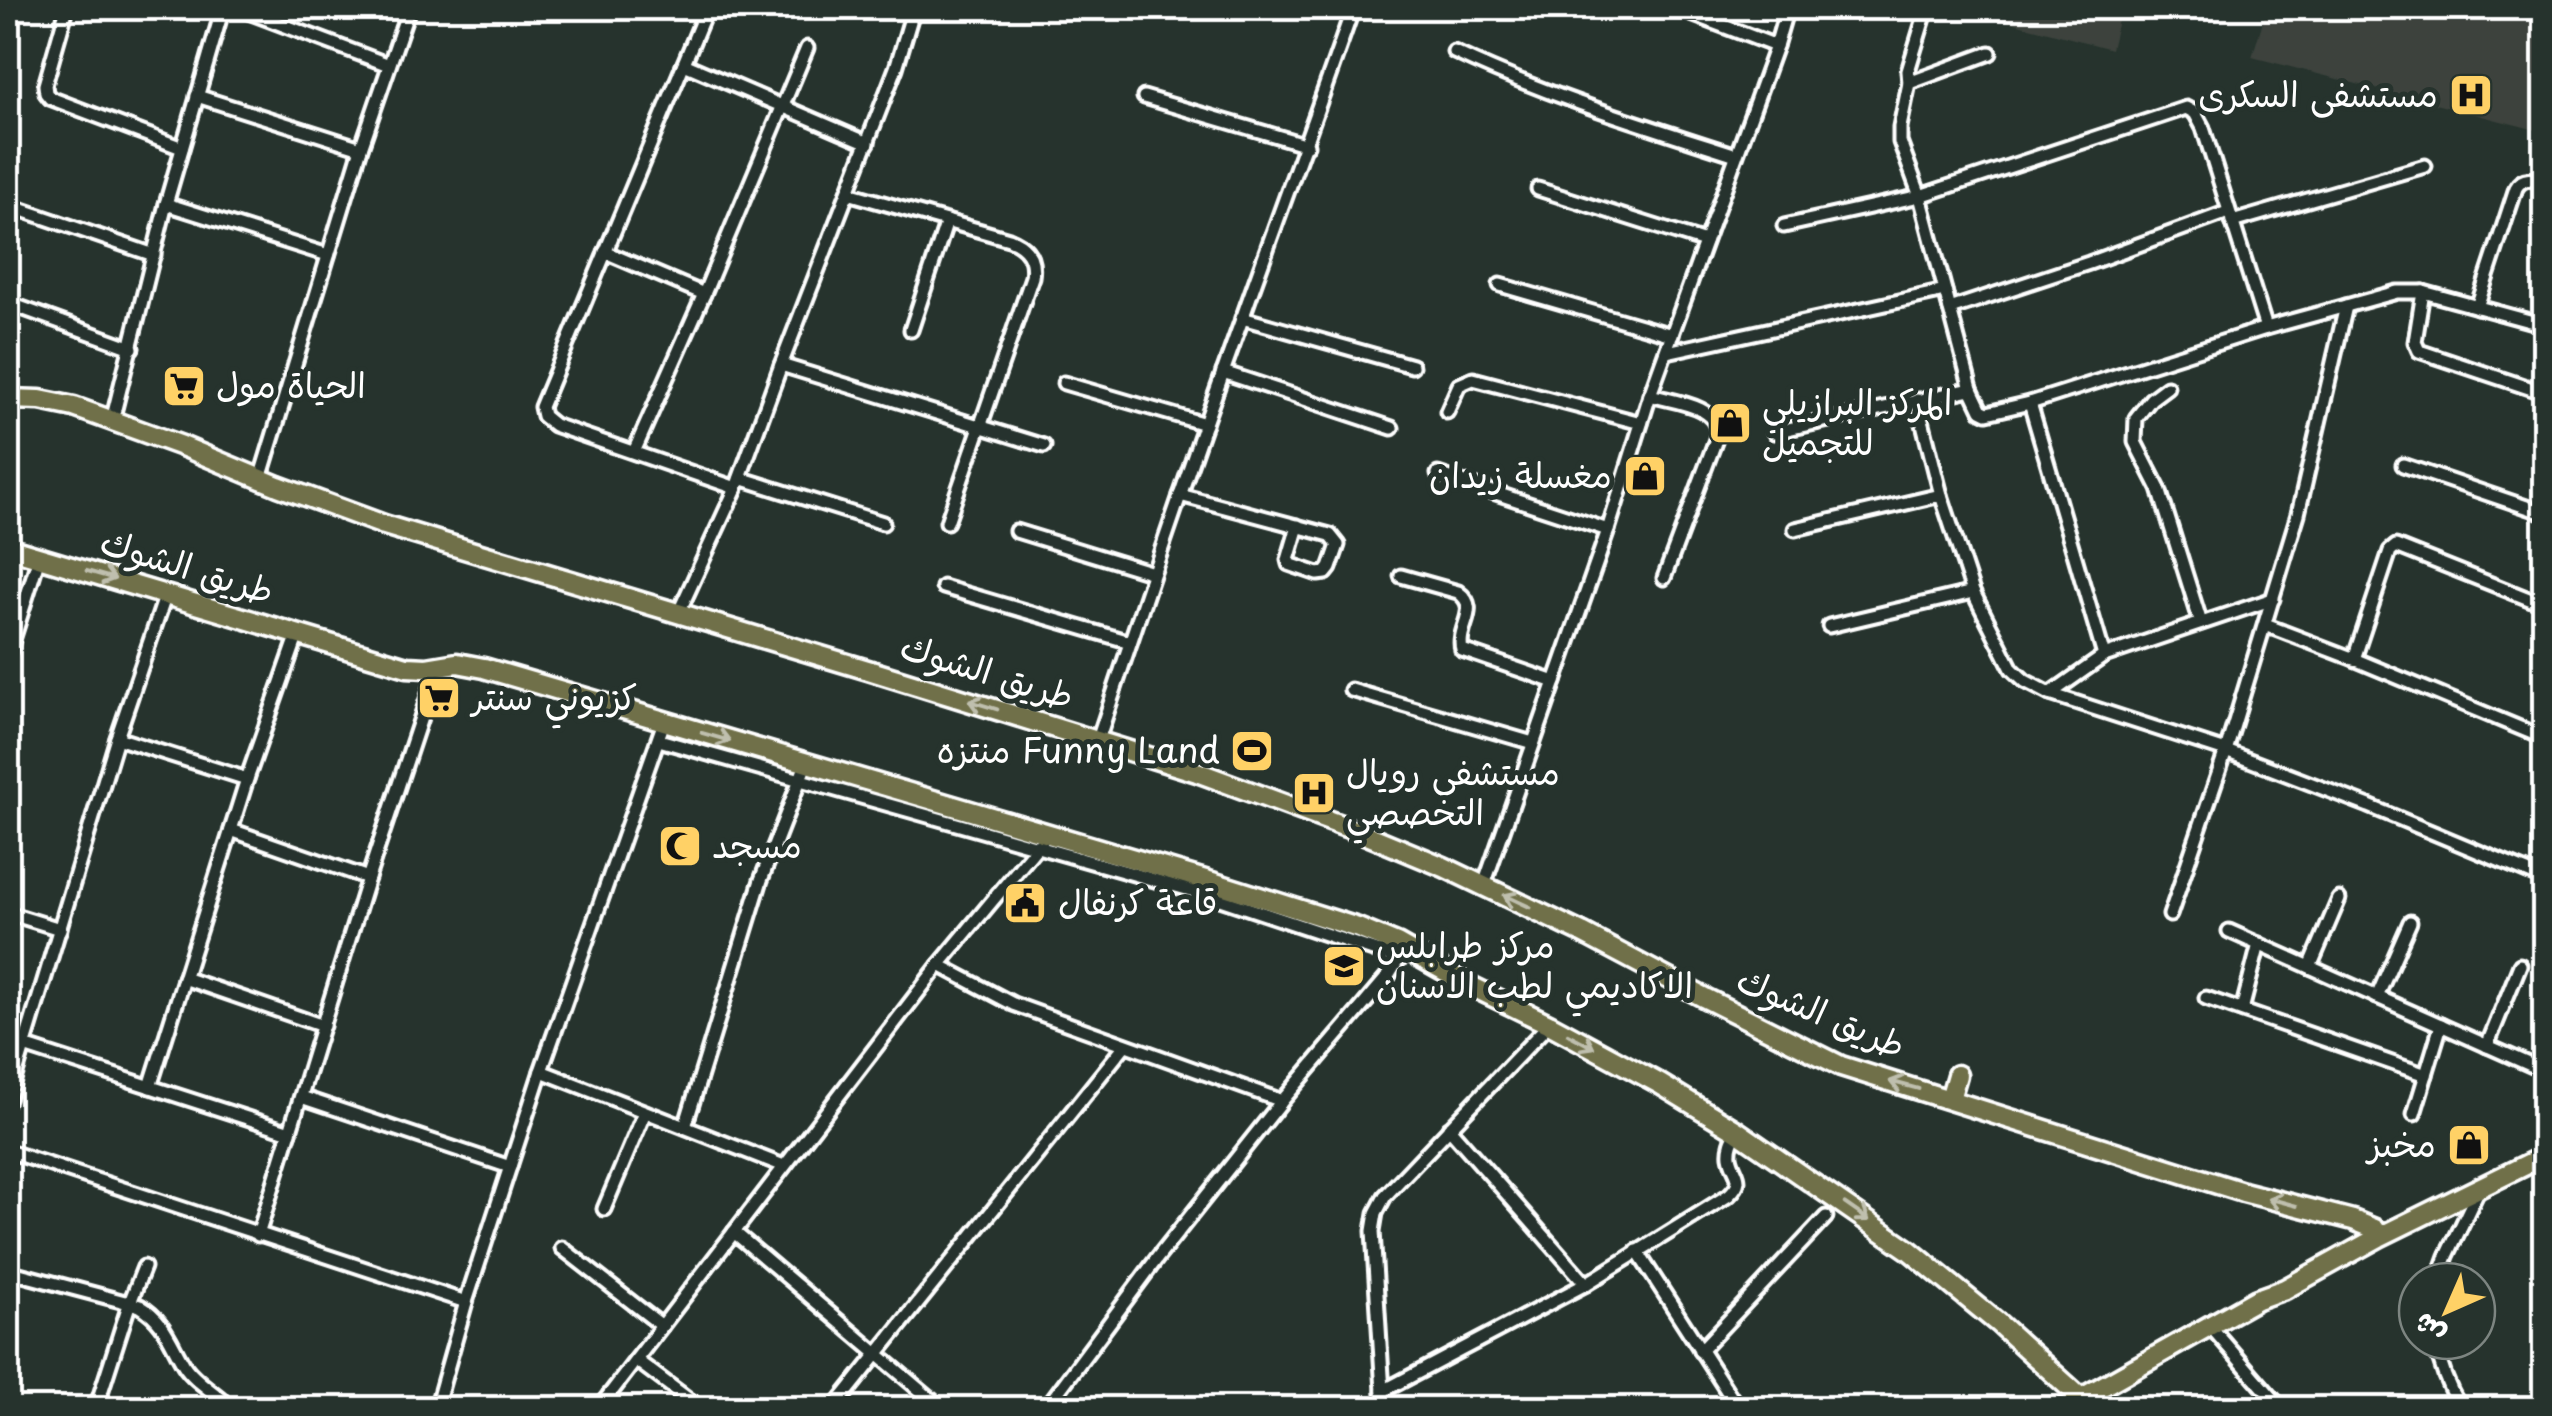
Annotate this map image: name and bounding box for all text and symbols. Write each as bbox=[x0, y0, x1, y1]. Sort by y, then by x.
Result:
place label: مستشفى السكرى bbox=[2198, 66, 2438, 119]
hospital icon: مستشفى السكرى bbox=[2448, 72, 2494, 118]
place label: الحياة مول bbox=[216, 357, 366, 410]
supermarket icon: الحياة مول bbox=[161, 363, 207, 409]
place label: المركز البرازيلي للتجميل bbox=[1762, 374, 1952, 467]
shop icon: المركز البرازيلي للتجميل bbox=[1707, 400, 1753, 446]
place label: مغسلة زيدان bbox=[1429, 447, 1612, 500]
shop icon: مغسلة زيدان bbox=[1622, 453, 1668, 499]
street label: طريق الشوك bbox=[94, 513, 281, 616]
one-way arrow bbox=[85, 567, 116, 585]
street label: طريق الشوك bbox=[894, 618, 1081, 721]
place label: كزيوني سنتر bbox=[469, 669, 637, 729]
supermarket icon: كزيوني سنتر bbox=[416, 675, 462, 721]
one-way arrow bbox=[967, 695, 999, 713]
place label: منتزه Funny Land bbox=[937, 722, 1220, 775]
sports icon: منتزه Funny Land bbox=[1229, 728, 1275, 774]
one-way arrow bbox=[700, 729, 732, 747]
place label: مستشفى رويال التخصصي bbox=[1346, 744, 1560, 844]
hospital icon: مستشفى رويال التخصصي bbox=[1291, 770, 1337, 816]
place label: مسجد bbox=[712, 817, 802, 870]
mosque icon: مسجد bbox=[657, 823, 703, 869]
place label: قاعة كرنفال bbox=[1058, 874, 1218, 927]
public building icon: قاعة كرنفال bbox=[1002, 880, 1048, 926]
one-way arrow bbox=[1503, 891, 1533, 910]
place label: مركز طرابلس الاكاديمي لطب الاسنان bbox=[1376, 917, 1693, 1017]
school or university icon: مركز طرابلس الاكاديمي لطب الاسنان bbox=[1321, 943, 1367, 989]
street label: طريق الشوك bbox=[1729, 951, 1915, 1070]
one-way arrow bbox=[1566, 1032, 1596, 1051]
one-way arrow bbox=[1889, 1075, 1921, 1094]
place label: مخبز bbox=[2365, 1116, 2436, 1169]
shop icon: مخبز bbox=[2446, 1122, 2492, 1168]
one-way arrow bbox=[2267, 1192, 2298, 1211]
one-way arrow bbox=[1843, 1201, 1871, 1222]
north arrow bbox=[2397, 1261, 2497, 1361]
text: ش bbox=[2402, 1304, 2454, 1356]

